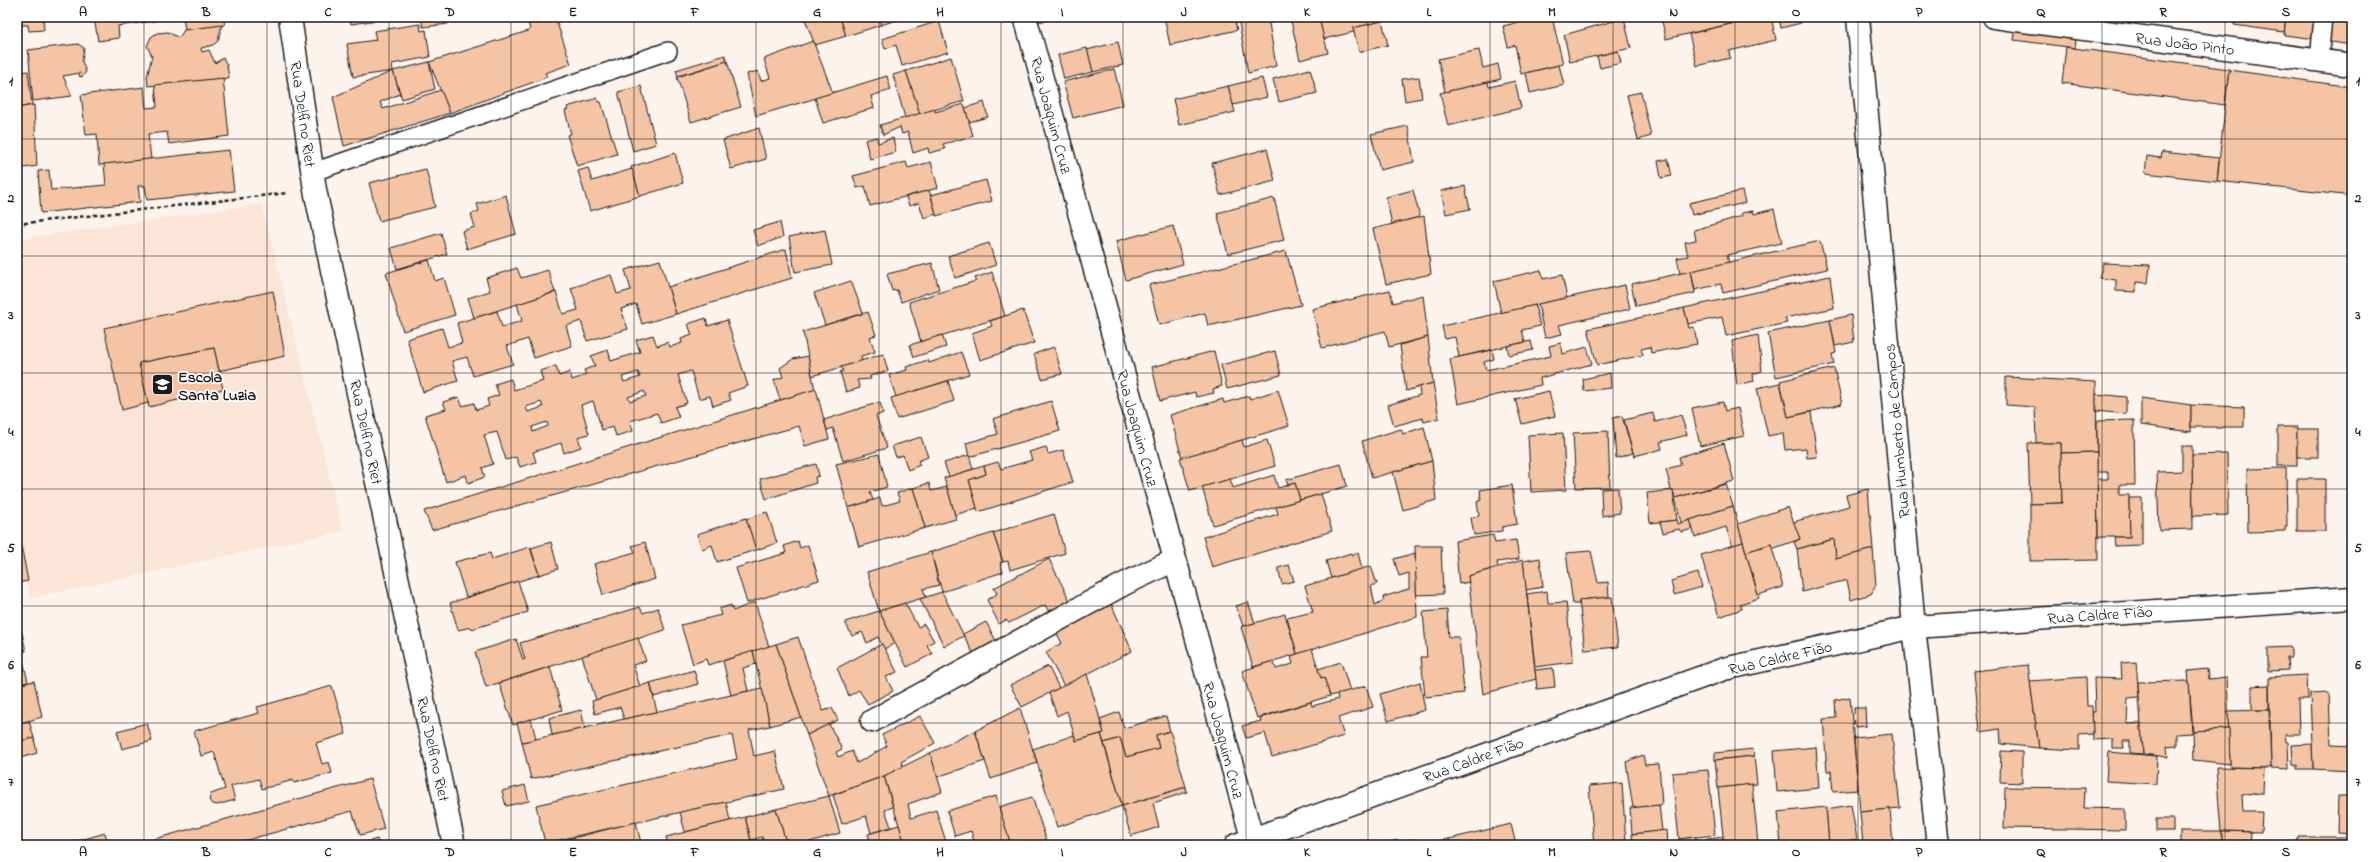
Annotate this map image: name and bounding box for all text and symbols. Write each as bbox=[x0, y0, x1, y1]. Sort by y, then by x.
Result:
text: A bbox=[79, 3, 87, 22]
text: B bbox=[201, 3, 211, 22]
text: C bbox=[324, 3, 332, 22]
text: D bbox=[444, 3, 455, 22]
text: E bbox=[569, 3, 577, 22]
text: F bbox=[690, 3, 700, 22]
text: G bbox=[813, 3, 821, 22]
text: H bbox=[936, 3, 944, 22]
text: I bbox=[1060, 3, 1064, 22]
text: J bbox=[1181, 3, 1187, 22]
text: K bbox=[1304, 3, 1311, 22]
text: L bbox=[1427, 3, 1433, 22]
text: M bbox=[1548, 3, 1556, 22]
text: N bbox=[1670, 3, 1679, 22]
text: O bbox=[1792, 3, 1801, 22]
text: P bbox=[1916, 3, 1923, 22]
text: Q bbox=[2037, 3, 2046, 22]
text: R bbox=[2158, 3, 2167, 22]
text: S bbox=[2282, 3, 2291, 22]
street label: Rua João Pinto bbox=[2134, 27, 2236, 63]
street label: Rua Joaquim Cruz bbox=[1023, 54, 1077, 177]
street label: Rua Delfino Riet bbox=[283, 60, 321, 170]
text: 1 bbox=[9, 72, 14, 91]
text: 1 bbox=[2356, 72, 2361, 91]
text: 2 bbox=[7, 189, 15, 208]
text: 2 bbox=[2354, 189, 2362, 208]
text: 3 bbox=[7, 306, 14, 325]
text: 3 bbox=[2354, 306, 2361, 325]
street label: Rua Humberto de Campos bbox=[1878, 343, 1918, 519]
place label: Escola Santa Luzia bbox=[178, 366, 256, 408]
street label: Rua Joaquim Cruz bbox=[1109, 367, 1163, 490]
school or university icon: Escola Santa Luzia bbox=[149, 372, 175, 398]
street label: Rua Delfino Riet bbox=[342, 378, 388, 488]
text: 4 bbox=[7, 423, 14, 442]
text: 4 bbox=[2354, 423, 2361, 442]
text: 5 bbox=[7, 539, 15, 558]
text: 5 bbox=[2354, 539, 2362, 558]
street label: Rua Caldre Fião bbox=[2047, 600, 2154, 632]
street label: Rua Caldre Fião bbox=[1726, 635, 1835, 683]
text: 6 bbox=[7, 656, 14, 675]
text: 6 bbox=[2354, 656, 2361, 675]
street label: Rua Joaquim Cruz bbox=[1195, 679, 1249, 802]
street label: Rua Delfino Riet bbox=[409, 695, 455, 805]
street label: Rua Caldre Fião bbox=[1420, 732, 1527, 790]
text: 7 bbox=[8, 773, 14, 792]
text: 7 bbox=[2355, 773, 2361, 792]
text: A bbox=[79, 843, 87, 862]
text: B bbox=[201, 843, 211, 862]
text: C bbox=[324, 843, 332, 862]
text: D bbox=[444, 843, 455, 862]
text: E bbox=[569, 843, 577, 862]
text: F bbox=[690, 843, 700, 862]
text: G bbox=[813, 843, 821, 862]
text: H bbox=[936, 843, 944, 862]
text: I bbox=[1060, 843, 1064, 862]
text: J bbox=[1181, 843, 1187, 862]
text: K bbox=[1304, 843, 1311, 862]
text: L bbox=[1427, 843, 1433, 862]
text: M bbox=[1548, 843, 1556, 862]
text: N bbox=[1670, 843, 1679, 862]
text: O bbox=[1792, 843, 1801, 862]
text: P bbox=[1916, 843, 1923, 862]
text: Q bbox=[2037, 843, 2046, 862]
text: R bbox=[2158, 843, 2167, 862]
text: S bbox=[2282, 843, 2291, 862]

